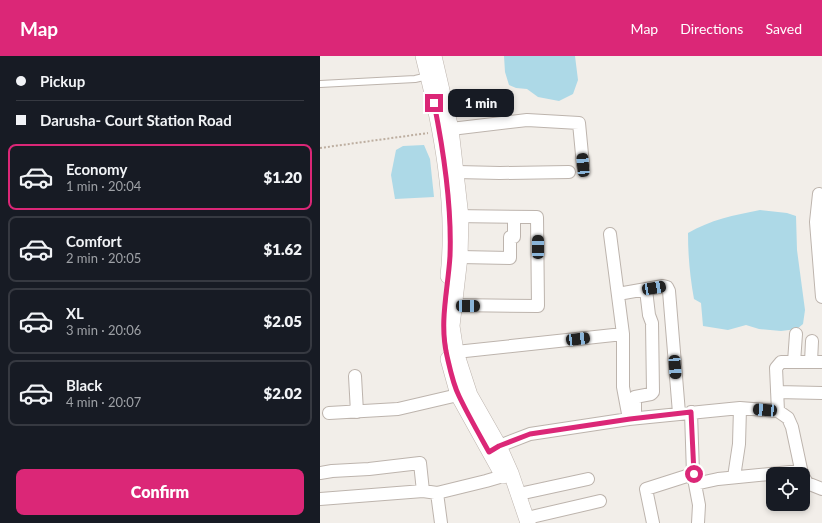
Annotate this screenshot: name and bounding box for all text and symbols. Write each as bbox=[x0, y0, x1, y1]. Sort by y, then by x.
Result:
text: Map bbox=[20, 17, 58, 40]
text: Map bbox=[631, 20, 658, 37]
text: Directions bbox=[680, 20, 743, 37]
text: Saved bbox=[765, 20, 802, 37]
text: Pickup bbox=[40, 72, 85, 90]
callout: 1 min bbox=[448, 89, 514, 117]
route end bbox=[425, 94, 443, 112]
text: 1 min bbox=[465, 95, 497, 111]
text: Darusha- Court Station Road bbox=[40, 111, 232, 129]
car bbox=[576, 153, 590, 177]
icon: car bbox=[18, 159, 54, 195]
text: Economy bbox=[66, 160, 127, 178]
text: $1.20 bbox=[264, 168, 302, 186]
text: 1 min · 20:04 bbox=[66, 178, 141, 194]
icon: car bbox=[18, 231, 54, 267]
text: Comfort bbox=[66, 232, 122, 250]
car bbox=[532, 235, 544, 259]
text: $1.62 bbox=[264, 240, 302, 258]
text: 2 min · 20:05 bbox=[66, 250, 141, 266]
car bbox=[641, 280, 667, 296]
car bbox=[456, 300, 480, 312]
icon: car bbox=[18, 303, 54, 339]
text: XL bbox=[66, 304, 84, 322]
text: $2.05 bbox=[264, 312, 302, 330]
text: 3 min · 20:06 bbox=[66, 322, 141, 338]
car bbox=[565, 332, 591, 346]
car bbox=[668, 355, 682, 379]
icon: car bbox=[18, 375, 54, 411]
text: Black bbox=[66, 376, 102, 394]
text: $2.02 bbox=[264, 384, 302, 402]
text: 4 min · 20:07 bbox=[66, 394, 141, 410]
car bbox=[753, 403, 777, 417]
route start bbox=[685, 465, 703, 483]
map controls bbox=[766, 467, 810, 511]
button: locate bbox=[766, 467, 810, 511]
button: Confirm bbox=[16, 469, 304, 515]

